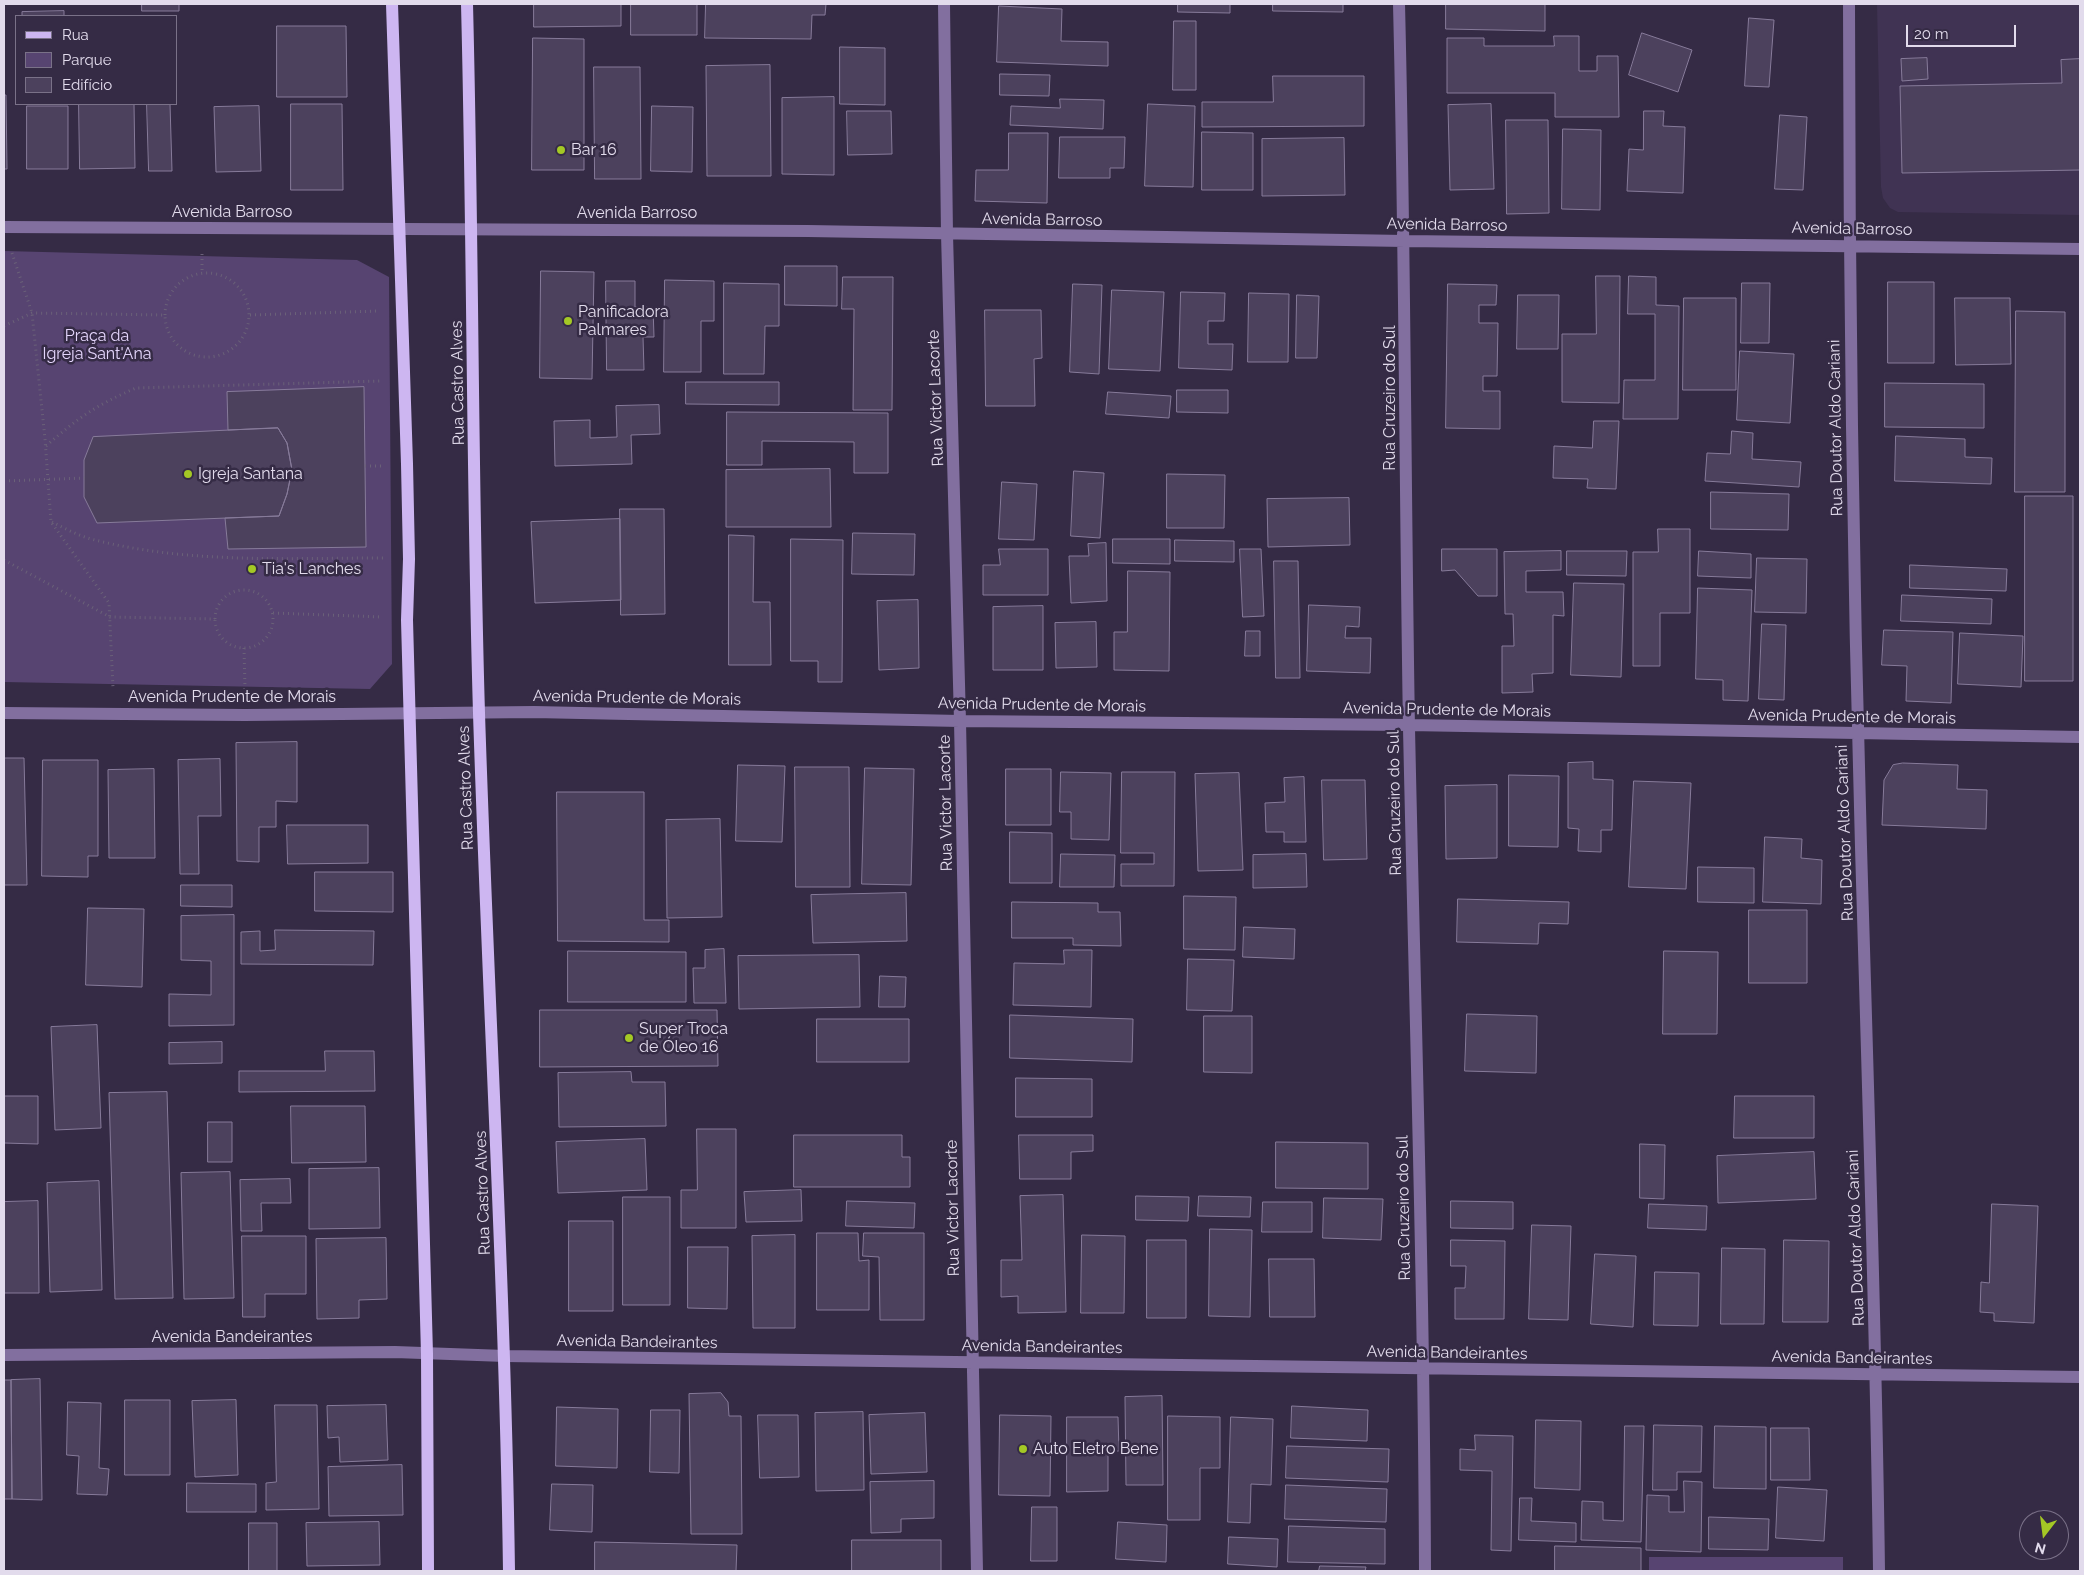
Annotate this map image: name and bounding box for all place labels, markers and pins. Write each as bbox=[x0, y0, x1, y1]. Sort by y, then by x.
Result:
place label: Bar 16 bbox=[571, 140, 617, 160]
marker: Bar 16 bbox=[555, 144, 567, 156]
place label: Panificadora Palmares bbox=[578, 302, 669, 340]
marker: Panificadora Palmares bbox=[562, 315, 574, 327]
place label: Igreja Santana bbox=[198, 464, 303, 484]
marker: Igreja Santana bbox=[182, 468, 194, 480]
place label: Tia's Lanches bbox=[262, 559, 361, 579]
marker: Tia's Lanches bbox=[246, 563, 258, 575]
place label: Super Troca de Óleo 16 bbox=[639, 1019, 728, 1057]
marker: Super Troca de Óleo 16 bbox=[623, 1032, 635, 1044]
place label: Auto Eletro Bene bbox=[1033, 1439, 1158, 1459]
marker: Auto Eletro Bene bbox=[1017, 1443, 1029, 1455]

